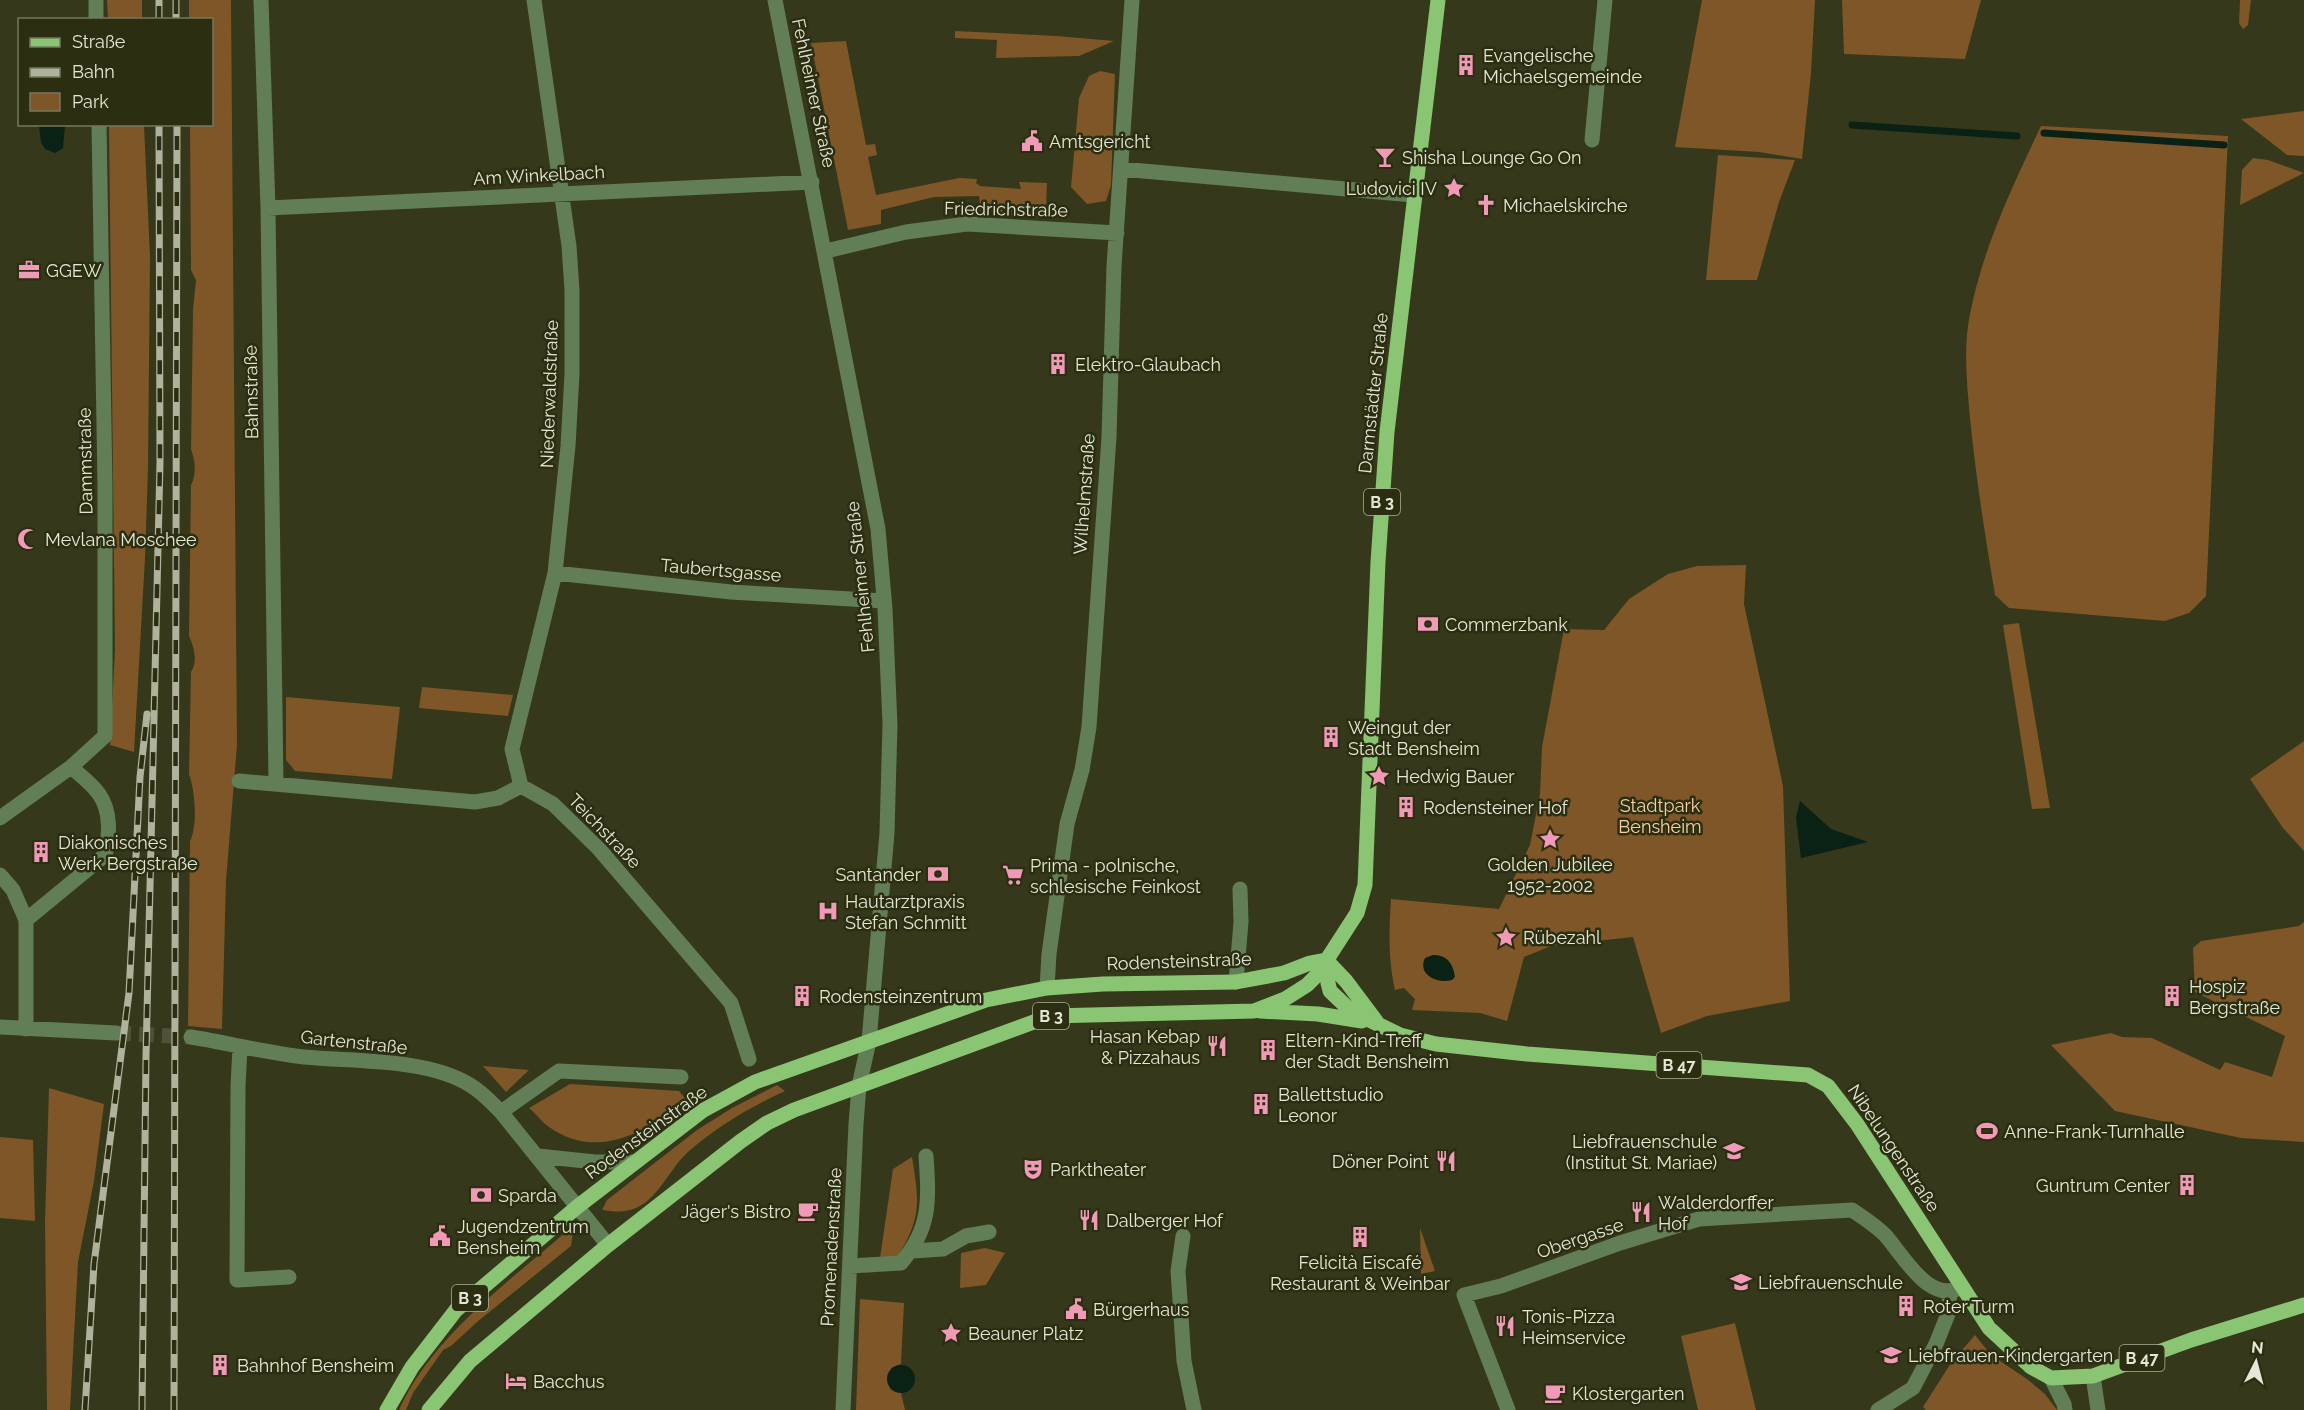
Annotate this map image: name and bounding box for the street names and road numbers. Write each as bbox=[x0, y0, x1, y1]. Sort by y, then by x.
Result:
street label: Fehlheimer Straße bbox=[788, 17, 840, 170]
street label: Am Winkelbach bbox=[473, 161, 605, 189]
street label: Friedrichstraße bbox=[944, 197, 1069, 221]
street label: Darmstädter Straße bbox=[1354, 311, 1392, 474]
street label: Niederwaldstraße bbox=[536, 319, 562, 468]
street label: Bahnstraße bbox=[240, 344, 262, 439]
street label: Dammstraße bbox=[74, 407, 96, 515]
street label: Wilhelmstraße bbox=[1069, 432, 1099, 555]
road number: B 3 bbox=[1364, 489, 1400, 515]
street label: Fehlheimer Straße bbox=[842, 500, 878, 654]
street label: Taubertsgasse bbox=[660, 554, 783, 586]
street label: Teichstraße bbox=[564, 789, 646, 873]
street label: Rodensteinstraße bbox=[1106, 948, 1252, 974]
road number: B 3 bbox=[1033, 1003, 1069, 1029]
street label: Gartenstraße bbox=[300, 1026, 409, 1058]
road number: B 47 bbox=[1656, 1052, 1702, 1078]
street label: Nibelungenstraße bbox=[1844, 1080, 1945, 1216]
street label: Rodensteinstraße bbox=[581, 1081, 711, 1183]
street label: Promenadenstraße bbox=[816, 1167, 846, 1327]
street label: Obergasse bbox=[1534, 1213, 1626, 1263]
road number: B 3 bbox=[452, 1285, 488, 1311]
road number: B 47 bbox=[2120, 1345, 2164, 1371]

